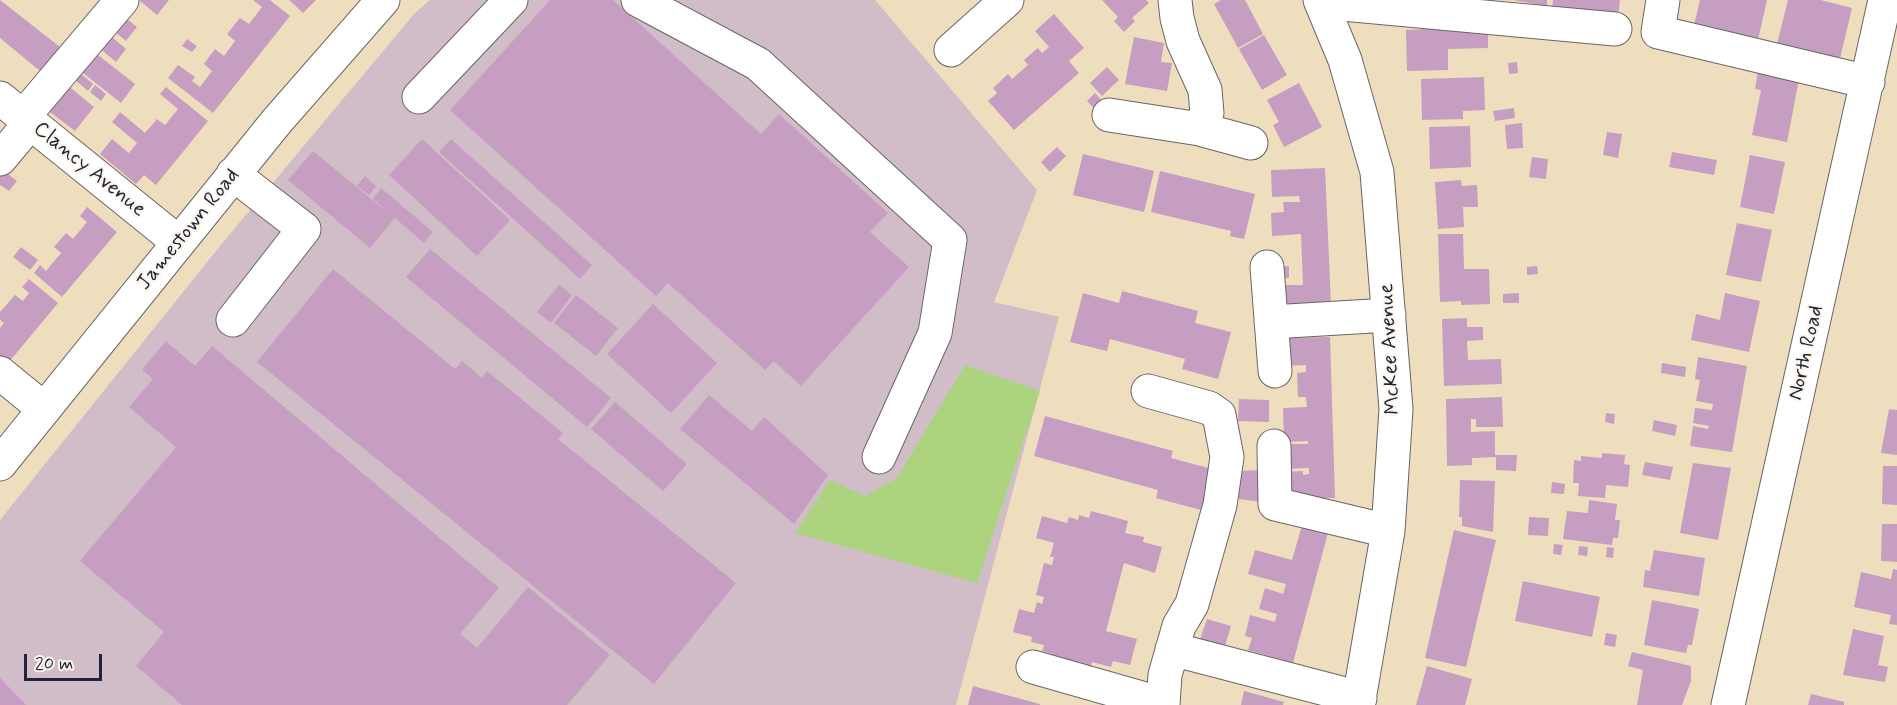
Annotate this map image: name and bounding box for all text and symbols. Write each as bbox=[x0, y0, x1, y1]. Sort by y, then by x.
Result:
street label: Clancy Avenue bbox=[28, 117, 150, 223]
street label: Jamestown Road bbox=[132, 164, 246, 296]
street label: McKee Avenue bbox=[1375, 283, 1407, 415]
street label: North Road bbox=[1784, 303, 1830, 403]
scale bar bbox=[27, 642, 105, 680]
text: 20 m bbox=[35, 652, 73, 676]

